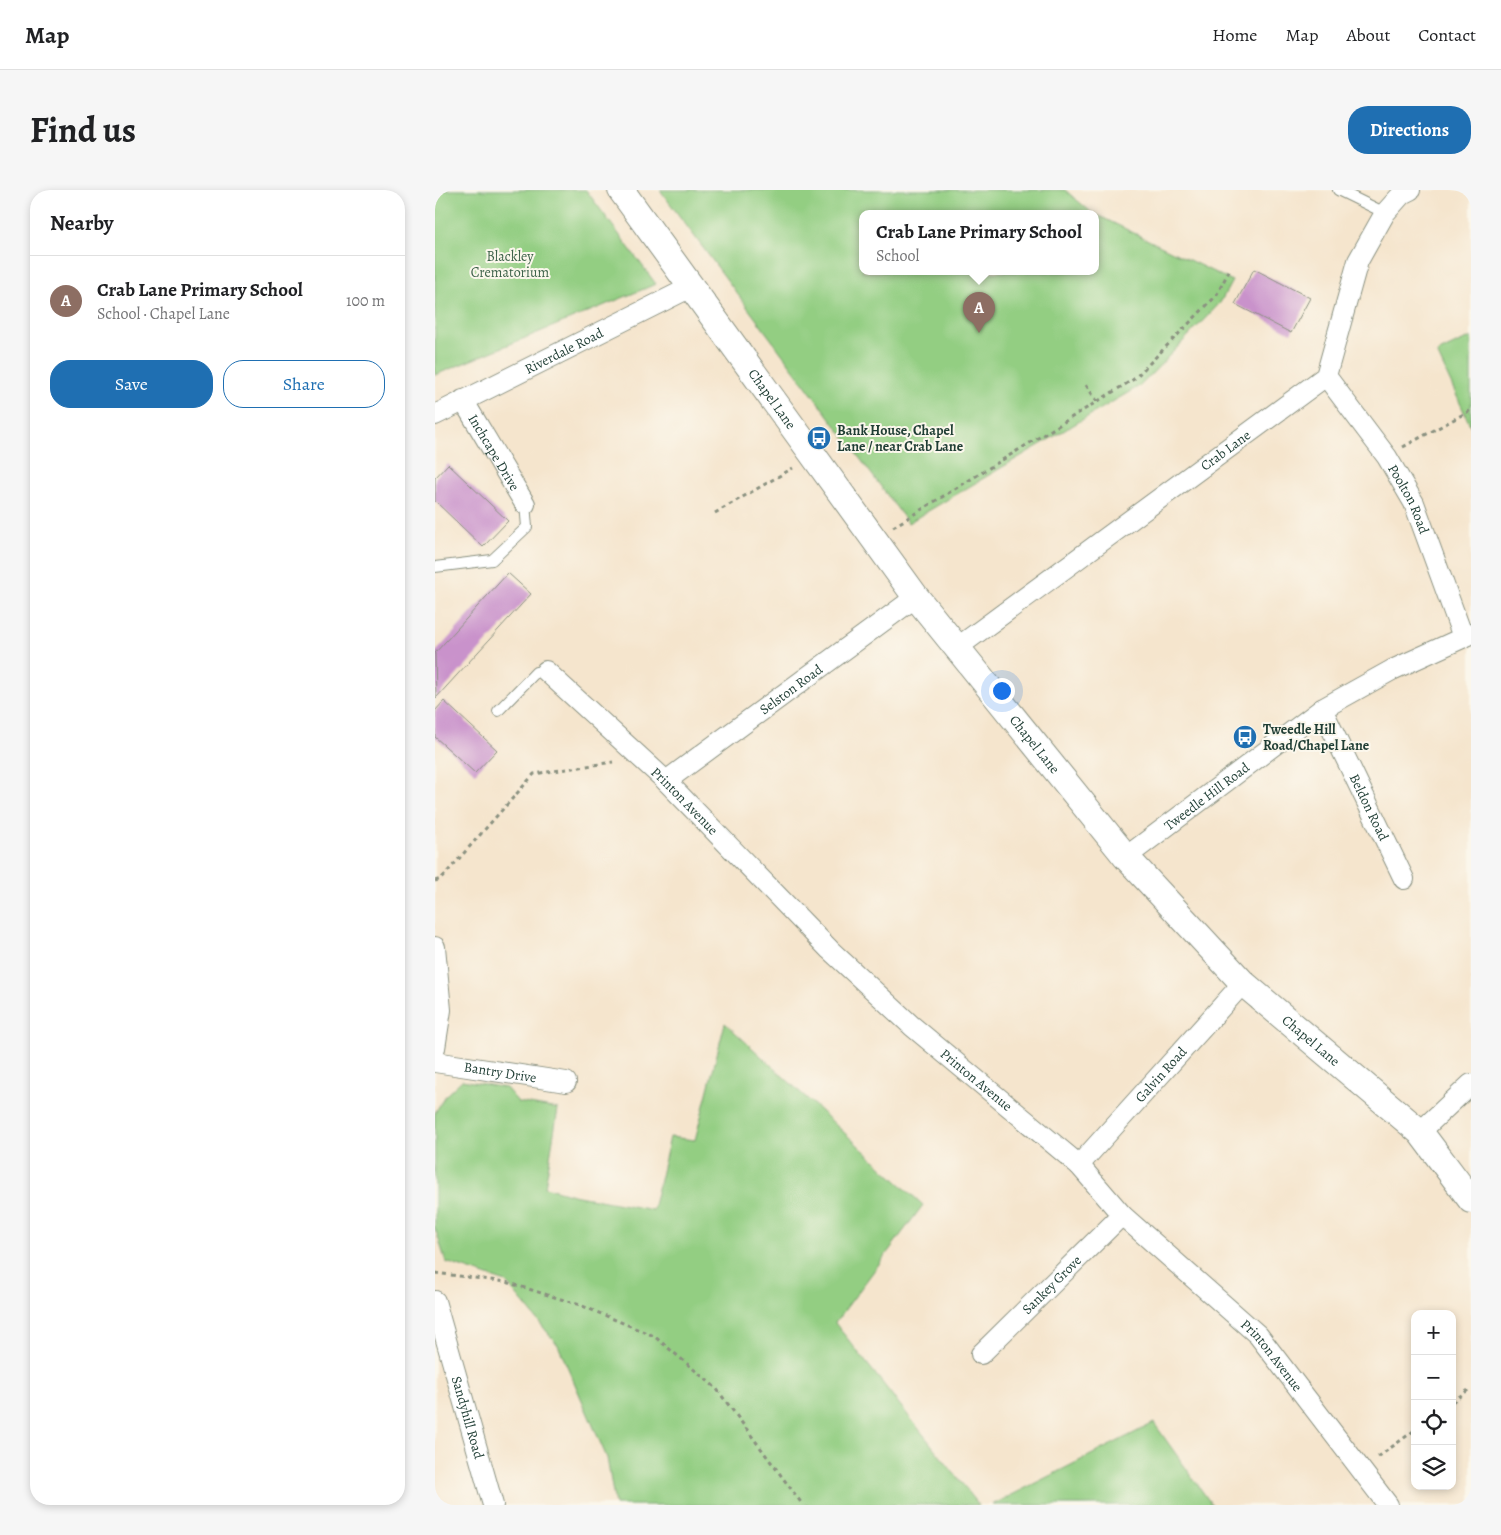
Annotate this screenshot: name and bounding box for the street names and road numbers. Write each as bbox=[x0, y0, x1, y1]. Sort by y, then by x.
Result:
street label: Riverdale Road bbox=[521, 323, 607, 378]
street label: Chapel Lane bbox=[744, 365, 801, 433]
street label: Inchcape Drive bbox=[464, 410, 524, 494]
street label: Crab Lane bbox=[1196, 425, 1254, 475]
street label: Poolton Road bbox=[1384, 461, 1434, 537]
street label: Selston Road bbox=[756, 659, 827, 719]
street label: Chapel Lane bbox=[1005, 711, 1064, 778]
street label: Tweedle Hill Road bbox=[1160, 757, 1254, 835]
street label: Printon Avenue bbox=[647, 763, 723, 839]
street label: Beldon Road bbox=[1345, 771, 1394, 844]
street label: Chapel Lane bbox=[1278, 1011, 1344, 1070]
street label: Galvin Road bbox=[1131, 1042, 1191, 1106]
street label: Printon Avenue bbox=[936, 1044, 1017, 1115]
street label: Bantry Drive bbox=[463, 1057, 538, 1087]
street label: Sankey Grove bbox=[1018, 1251, 1085, 1318]
street label: Printon Avenue bbox=[1237, 1315, 1307, 1395]
street label: Sandyhill Road bbox=[447, 1374, 489, 1462]

